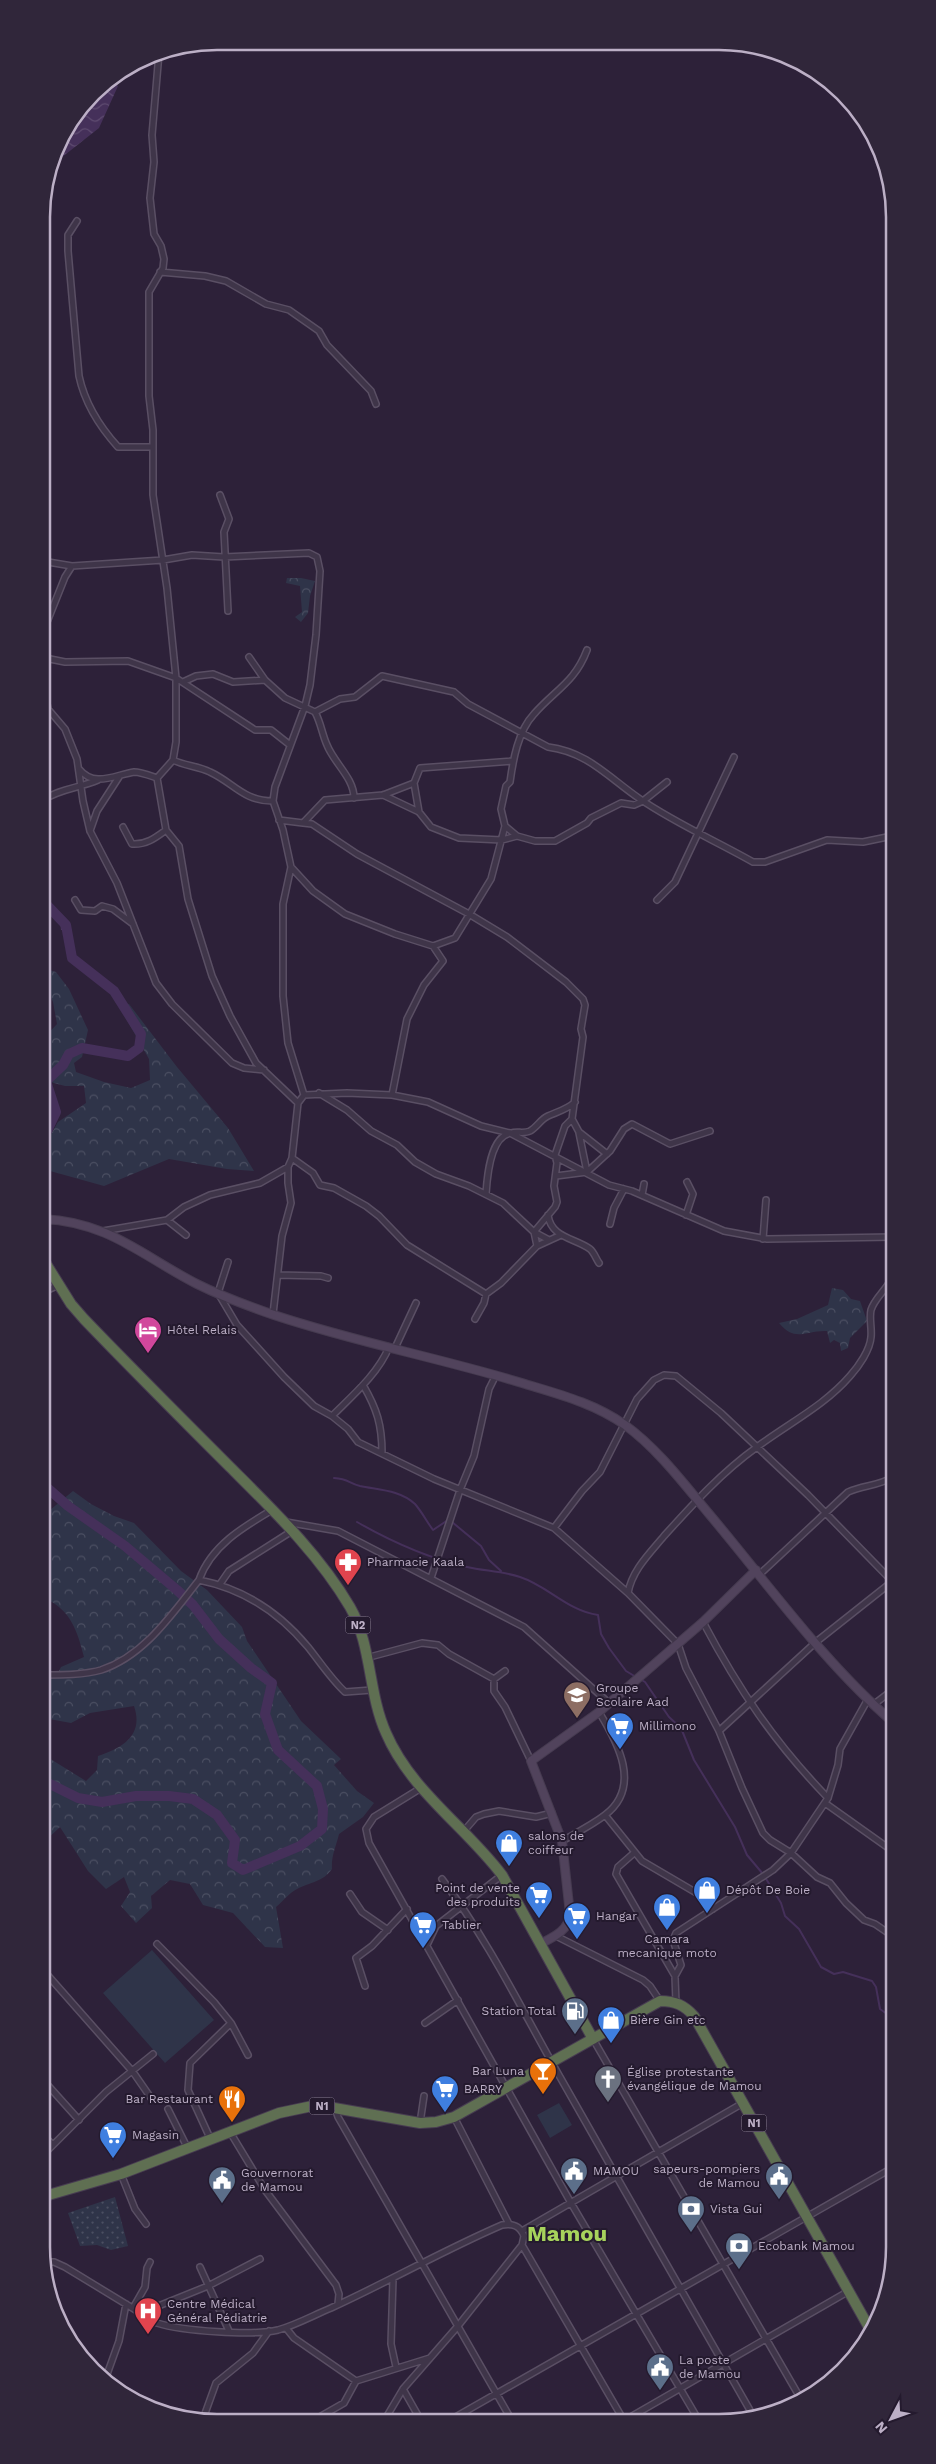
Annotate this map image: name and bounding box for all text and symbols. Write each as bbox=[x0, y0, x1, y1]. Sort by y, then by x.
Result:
hotel icon: Hôtel Relais bbox=[133, 1315, 163, 1354]
place label: Hôtel Relais bbox=[167, 1323, 237, 1337]
pharmacy icon: Pharmacie Kaala bbox=[333, 1547, 363, 1586]
place label: Pharmacie Kaala bbox=[367, 1555, 465, 1569]
road number: N2 bbox=[346, 1616, 370, 1634]
school or university icon: Groupe Scolaire Aad bbox=[562, 1680, 592, 1719]
place label: Groupe Scolaire Aad bbox=[596, 1681, 669, 1709]
supermarket icon: Millimono bbox=[605, 1711, 635, 1750]
place label: Millimono bbox=[639, 1719, 696, 1733]
shop icon: salons de coiffeur bbox=[494, 1828, 524, 1867]
place label: salons de coiffeur bbox=[528, 1829, 584, 1857]
shop icon: Dépôt De Boie bbox=[692, 1875, 722, 1914]
supermarket icon: Point de vente des produits bbox=[524, 1880, 554, 1919]
place label: Point de vente des produits bbox=[435, 1881, 520, 1909]
place label: Dépôt De Boie bbox=[726, 1883, 810, 1897]
shop icon: Camara mecanique moto bbox=[652, 1892, 682, 1931]
supermarket icon: Hangar bbox=[562, 1901, 592, 1940]
place label: Hangar bbox=[596, 1909, 637, 1923]
supermarket icon: Tablier bbox=[408, 1910, 438, 1949]
place label: Tablier bbox=[442, 1918, 481, 1932]
place label: Camara mecanique moto bbox=[617, 1932, 717, 1960]
fuel station icon: Station Total bbox=[560, 1996, 590, 2035]
place label: Station Total bbox=[482, 2004, 556, 2018]
shop icon: Bière Gin etc bbox=[596, 2005, 626, 2044]
place label: Bière Gin etc bbox=[630, 2013, 706, 2027]
bar icon: Bar Luna bbox=[528, 2056, 558, 2095]
place label: Bar Luna bbox=[472, 2064, 524, 2078]
church icon: Église protestante évangélique de Mamou bbox=[593, 2064, 623, 2103]
place label: Église protestante évangélique de Mamou bbox=[627, 2065, 762, 2093]
supermarket icon: BARRY bbox=[430, 2074, 460, 2113]
place label: BARRY bbox=[464, 2082, 502, 2096]
restaurant icon: Bar Restaurant bbox=[217, 2084, 247, 2123]
place label: Bar Restaurant bbox=[126, 2092, 213, 2106]
road number: N1 bbox=[310, 2098, 334, 2114]
road number: N1 bbox=[742, 2114, 766, 2132]
supermarket icon: Magasin bbox=[98, 2120, 128, 2159]
place label: Magasin bbox=[132, 2128, 179, 2142]
public building icon: MAMOU bbox=[559, 2156, 589, 2195]
public building icon: sapeurs-pompiers de Mamou bbox=[764, 2161, 794, 2200]
place label: sapeurs-pompiers de Mamou bbox=[653, 2162, 760, 2190]
place label: MAMOU bbox=[593, 2164, 639, 2178]
public building icon: Gouvernorat de Mamou bbox=[207, 2165, 237, 2204]
place label: Gouvernorat de Mamou bbox=[241, 2166, 313, 2194]
bank icon: Vista Gui bbox=[676, 2194, 706, 2233]
place label: Vista Gui bbox=[710, 2202, 762, 2216]
district label: Mamou bbox=[527, 2221, 607, 2246]
bank icon: Ecobank Mamou bbox=[724, 2231, 754, 2270]
place label: Ecobank Mamou bbox=[758, 2239, 855, 2253]
hospital icon: Centre Médical Général Pédiatrie bbox=[133, 2296, 163, 2335]
place label: Centre Médical Général Pédiatrie bbox=[167, 2297, 267, 2325]
public building icon: La poste de Mamou bbox=[645, 2352, 675, 2391]
place label: La poste de Mamou bbox=[679, 2353, 741, 2381]
north arrow bbox=[866, 2394, 916, 2444]
text: N bbox=[872, 2418, 891, 2437]

